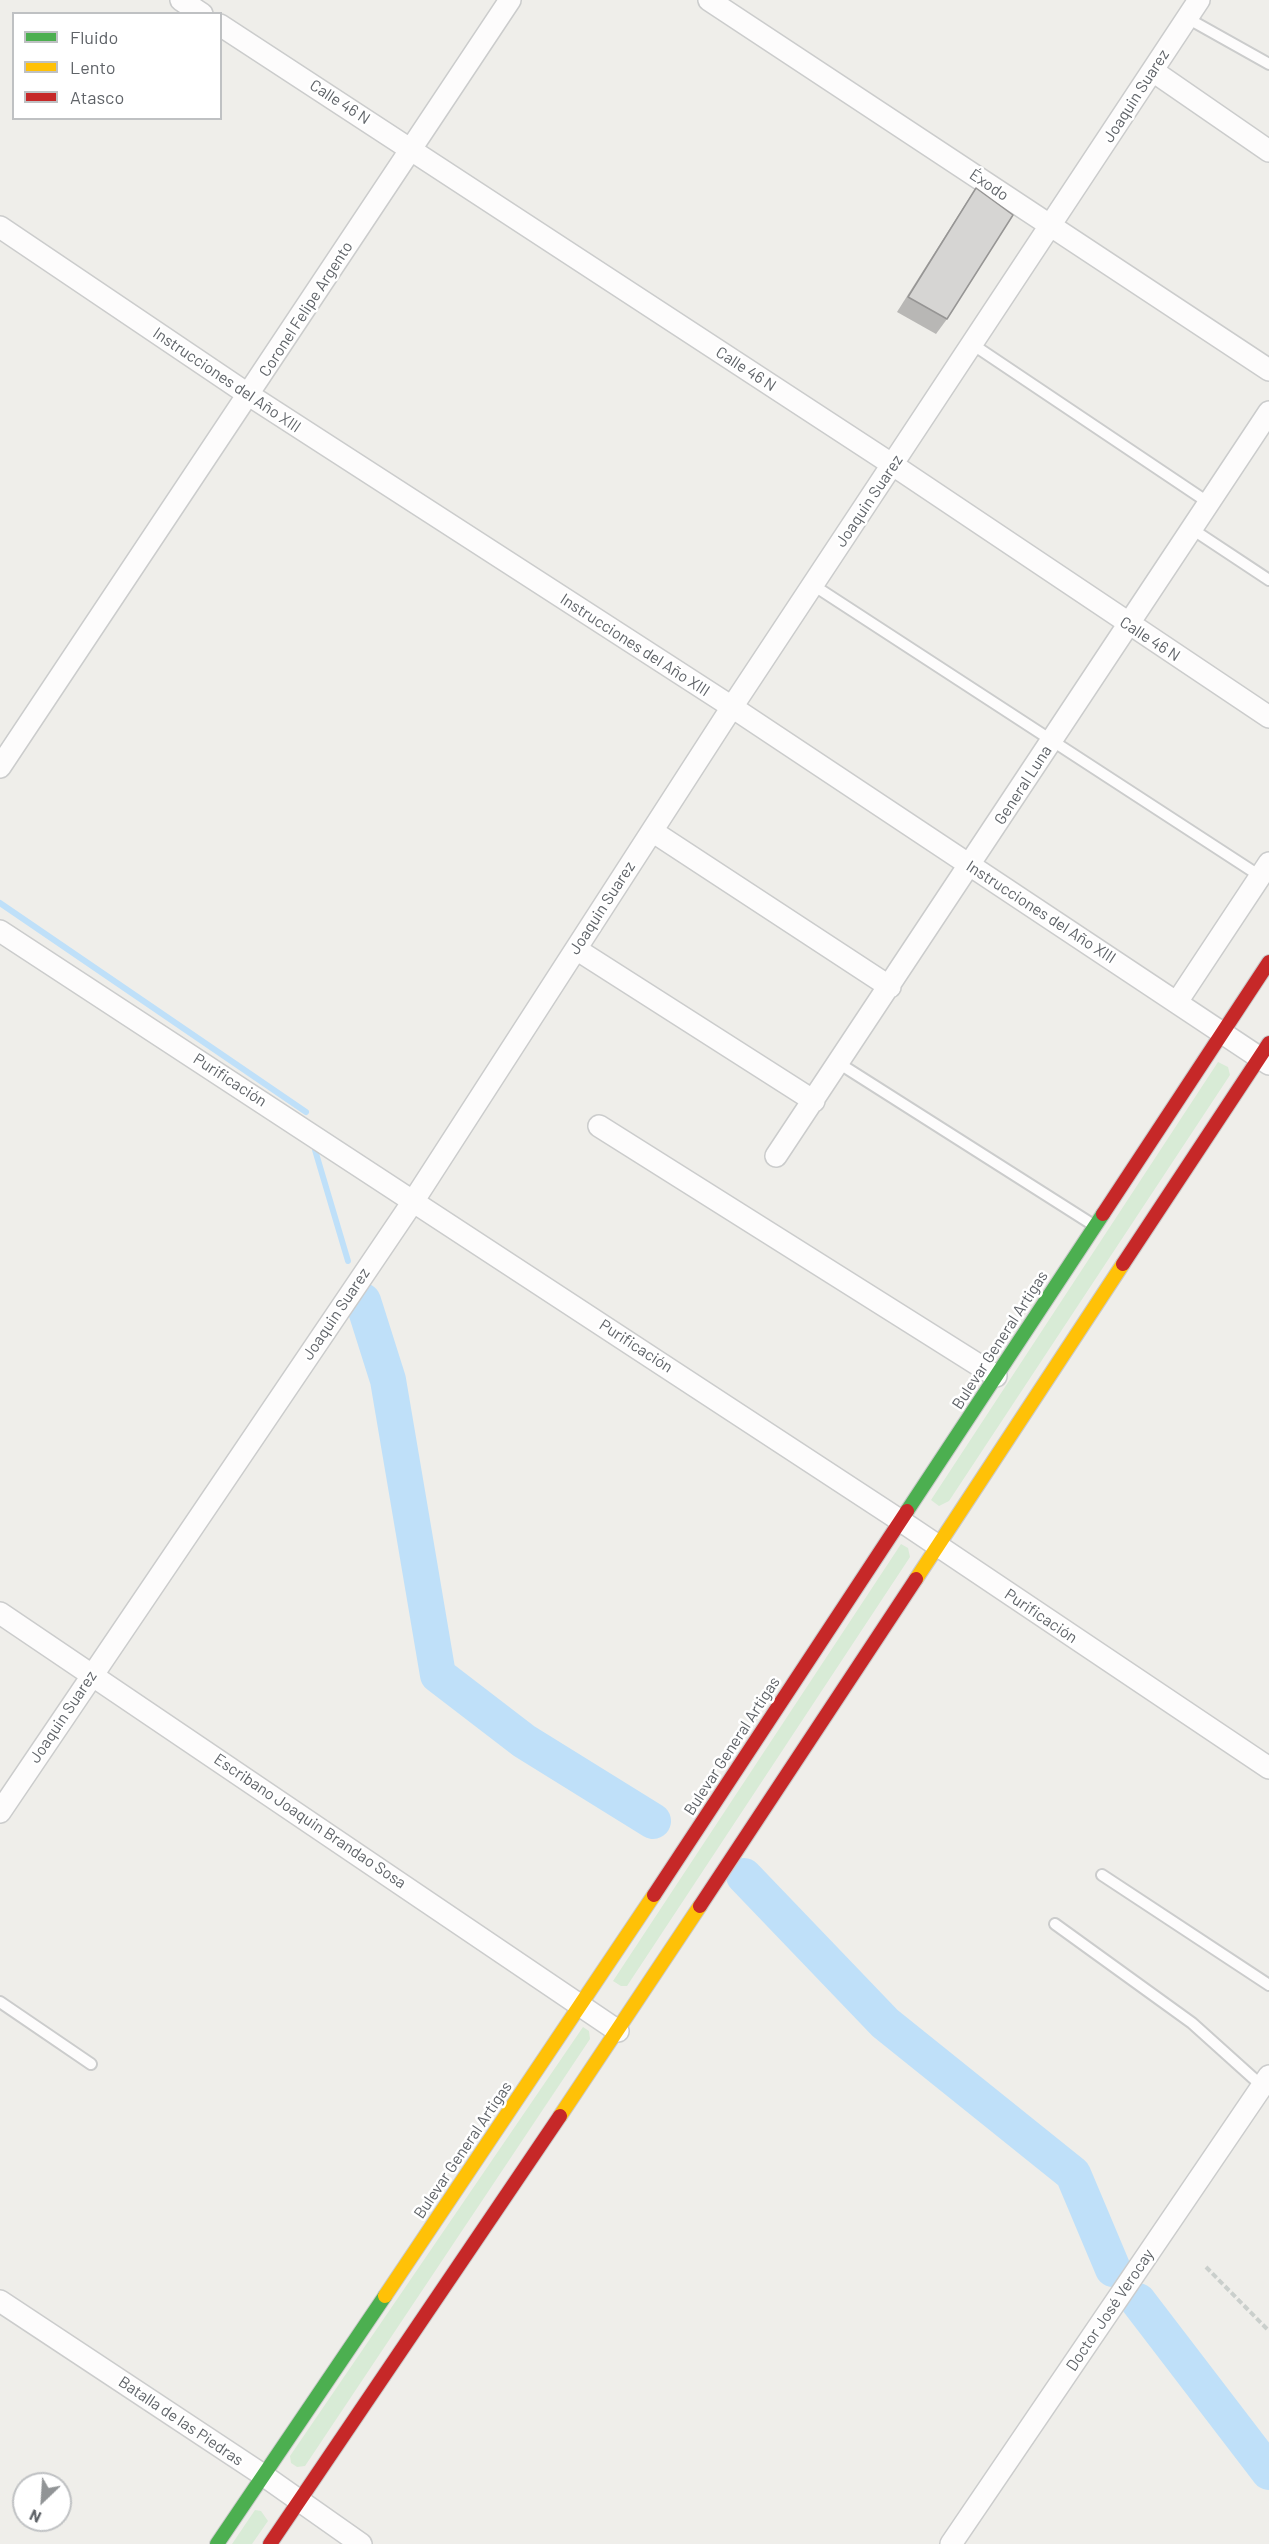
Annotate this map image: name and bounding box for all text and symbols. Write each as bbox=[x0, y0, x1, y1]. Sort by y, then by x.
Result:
legend bbox=[12, 12, 222, 120]
text: Fluido bbox=[70, 26, 118, 48]
street label: Joaquin Suarez bbox=[1099, 46, 1173, 146]
text: Lento bbox=[70, 56, 116, 78]
street label: Calle 46 N bbox=[306, 75, 374, 129]
text: Atasco bbox=[70, 86, 124, 108]
street label: Éxodo bbox=[966, 165, 1012, 205]
street label: Coronel Felipe Argento bbox=[255, 238, 357, 380]
street label: Instrucciones del Año XIII bbox=[149, 323, 305, 437]
street label: Calle 46 N bbox=[712, 342, 780, 396]
street label: Joaquin Suarez bbox=[831, 451, 907, 551]
street label: Instrucciones del Año XIII bbox=[557, 590, 713, 700]
street label: Calle 46 N bbox=[1116, 612, 1184, 666]
street label: General Luna bbox=[990, 742, 1056, 828]
street label: Instrucciones del Año XIII bbox=[963, 857, 1119, 967]
street label: Joaquin Suarez bbox=[565, 858, 639, 958]
street label: Purificación bbox=[190, 1049, 270, 1111]
street label: Joaquin Suarez bbox=[298, 1264, 374, 1364]
street label: Bulevar General Artigas bbox=[948, 1267, 1052, 1413]
street label: Purificación bbox=[596, 1315, 676, 1377]
street label: Purificación bbox=[1001, 1585, 1081, 1647]
street label: Joaquin Suarez bbox=[25, 1667, 101, 1767]
street label: Bulevar General Artigas bbox=[680, 1673, 784, 1819]
street label: Escribano Joaquin Brandao Sosa bbox=[210, 1749, 410, 1893]
street label: Bulevar General Artigas bbox=[410, 2078, 516, 2222]
street label: Doctor José Verocay bbox=[1062, 2245, 1158, 2375]
street label: Batalla de las Piedras bbox=[115, 2372, 247, 2470]
north arrow bbox=[12, 2472, 72, 2532]
text: N bbox=[26, 2506, 44, 2528]

